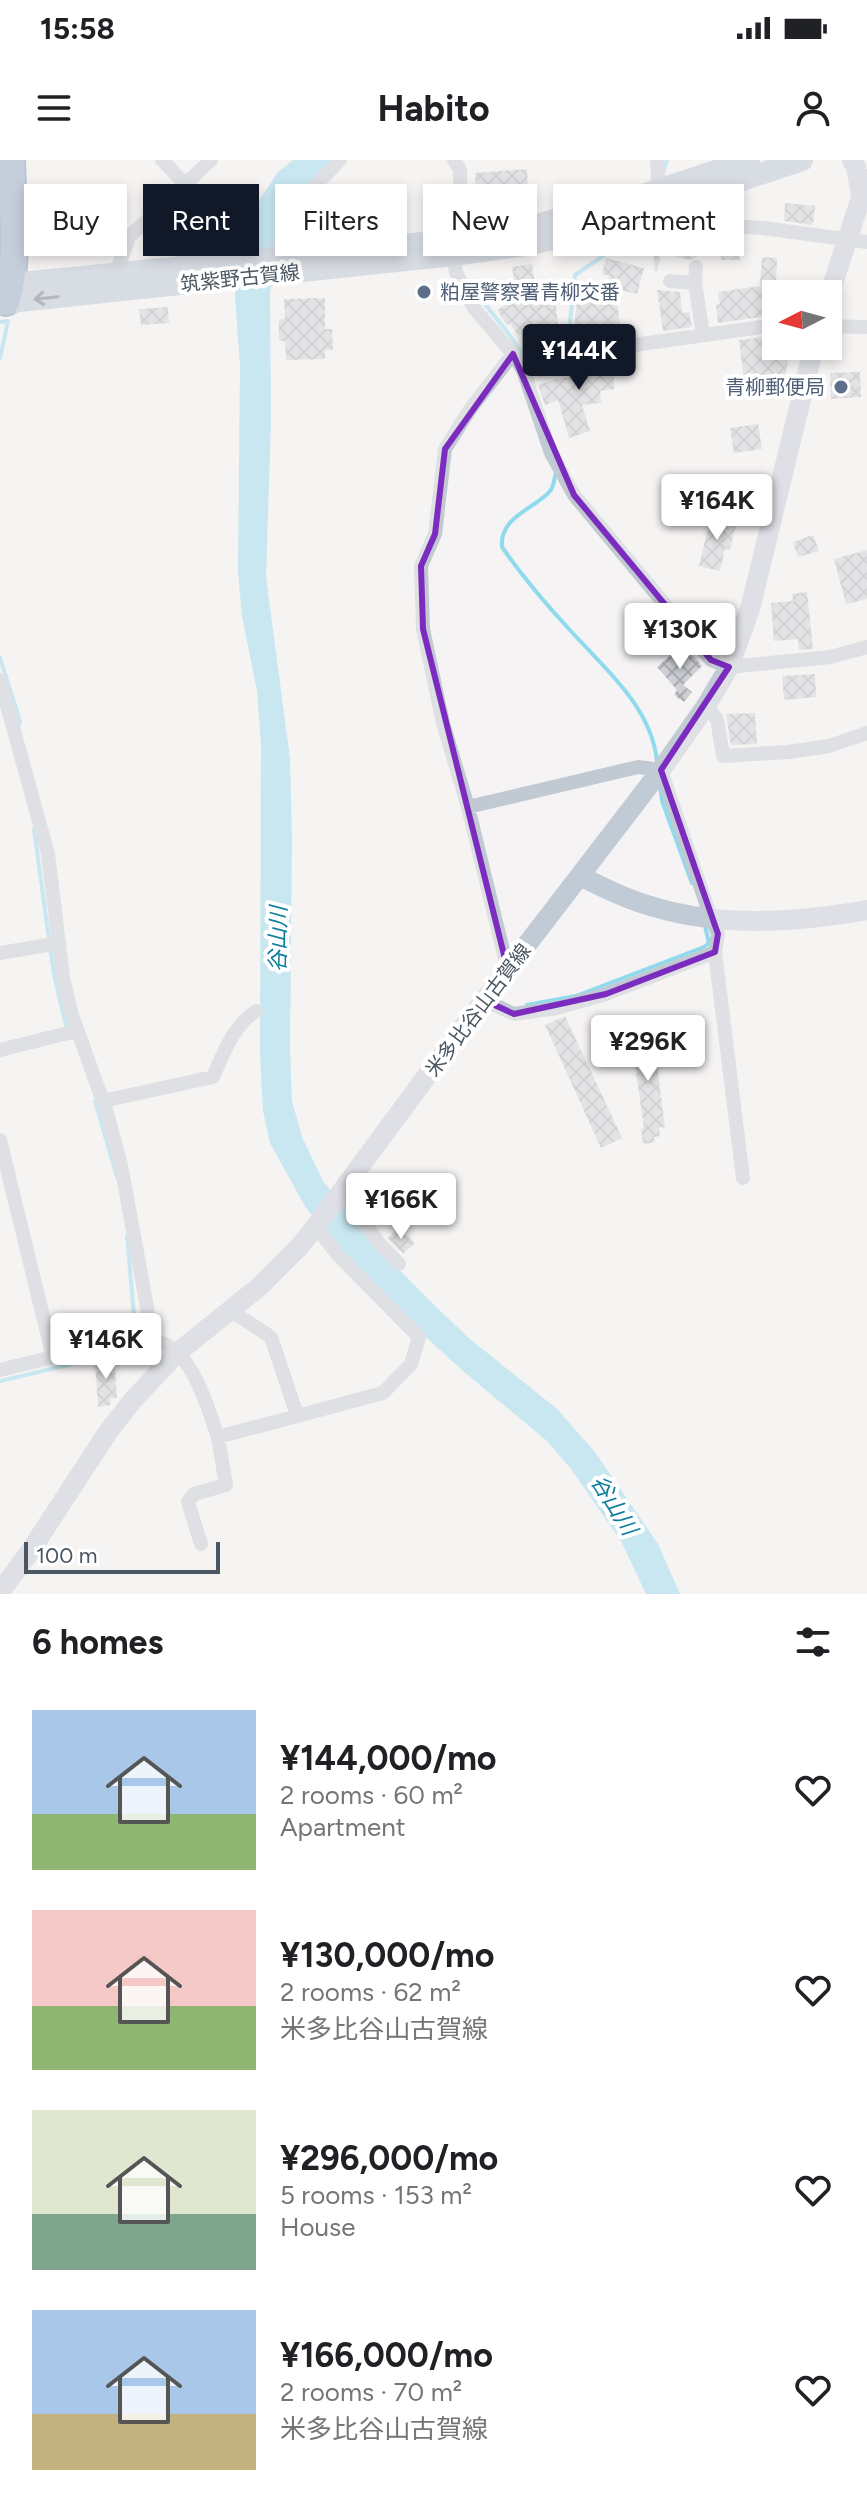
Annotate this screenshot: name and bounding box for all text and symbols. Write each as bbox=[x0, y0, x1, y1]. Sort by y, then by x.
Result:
text: 15:58 bbox=[40, 10, 115, 47]
icon: menu bbox=[32, 86, 76, 130]
icon: person bbox=[791, 86, 835, 130]
text: Habito bbox=[377, 87, 490, 130]
chip: Buy bbox=[24, 184, 127, 256]
chip: Rent bbox=[143, 184, 259, 256]
chip: Filters bbox=[275, 184, 407, 256]
chip: New bbox=[423, 184, 537, 256]
chip: Apartment bbox=[553, 184, 744, 256]
street label: 筑紫野古賀線 bbox=[179, 260, 301, 296]
place label: 粕屋警察署青柳交番 bbox=[440, 280, 620, 304]
north arrow bbox=[762, 280, 842, 360]
map controls bbox=[762, 280, 842, 360]
marker: 粕屋警察署青柳交番 bbox=[415, 283, 433, 301]
one-way arrow bbox=[33, 291, 60, 306]
pin: ¥144K bbox=[523, 324, 635, 392]
text: ¥144K bbox=[541, 334, 617, 366]
place label: 青柳郵便局 bbox=[725, 375, 825, 399]
marker: 青柳郵便局 bbox=[832, 378, 850, 396]
pin: ¥164K bbox=[661, 474, 773, 542]
text: ¥164K bbox=[679, 484, 755, 516]
pin: ¥130K bbox=[624, 603, 736, 671]
text: ¥130K bbox=[642, 613, 718, 645]
water label: 谷山川 bbox=[264, 904, 292, 972]
street label: 米多比谷山古賀線 bbox=[420, 939, 536, 1081]
pin: ¥296K bbox=[592, 1015, 704, 1083]
text: ¥296K bbox=[609, 1025, 687, 1057]
pin: ¥166K bbox=[345, 1173, 457, 1241]
text: ¥166K bbox=[364, 1183, 438, 1215]
pin: ¥146K bbox=[50, 1313, 162, 1381]
text: ¥146K bbox=[68, 1323, 144, 1355]
water label: 谷山川 bbox=[585, 1470, 644, 1542]
scale bar bbox=[24, 1538, 220, 1574]
text: 100 m bbox=[36, 1542, 97, 1569]
icon: filters bbox=[791, 1620, 835, 1664]
text: 6 homes bbox=[32, 1622, 163, 1663]
text: ¥144,000/mo bbox=[280, 1738, 497, 1779]
icon: home bbox=[96, 1742, 192, 1838]
icon: heart bbox=[791, 1768, 835, 1812]
text: 2 rooms · 60 m² bbox=[280, 1779, 463, 1811]
text: Apartment bbox=[280, 1811, 406, 1843]
text: ¥130,000/mo bbox=[280, 1935, 494, 1976]
icon: home bbox=[96, 1942, 192, 2038]
icon: heart bbox=[791, 1968, 835, 2012]
text: 2 rooms · 62 m² bbox=[280, 1976, 461, 2008]
text: 米多比谷山古賀線 bbox=[280, 2013, 488, 2045]
text: ¥296,000/mo bbox=[280, 2138, 498, 2179]
icon: home bbox=[96, 2142, 192, 2238]
icon: heart bbox=[791, 2168, 835, 2212]
text: 5 rooms · 153 m² bbox=[280, 2179, 472, 2211]
text: House bbox=[280, 2211, 355, 2243]
text: ¥166,000/mo bbox=[280, 2335, 493, 2376]
icon: home bbox=[96, 2342, 192, 2438]
icon: heart bbox=[791, 2368, 835, 2412]
text: 2 rooms · 70 m² bbox=[280, 2376, 462, 2408]
text: 米多比谷山古賀線 bbox=[280, 2413, 488, 2445]

